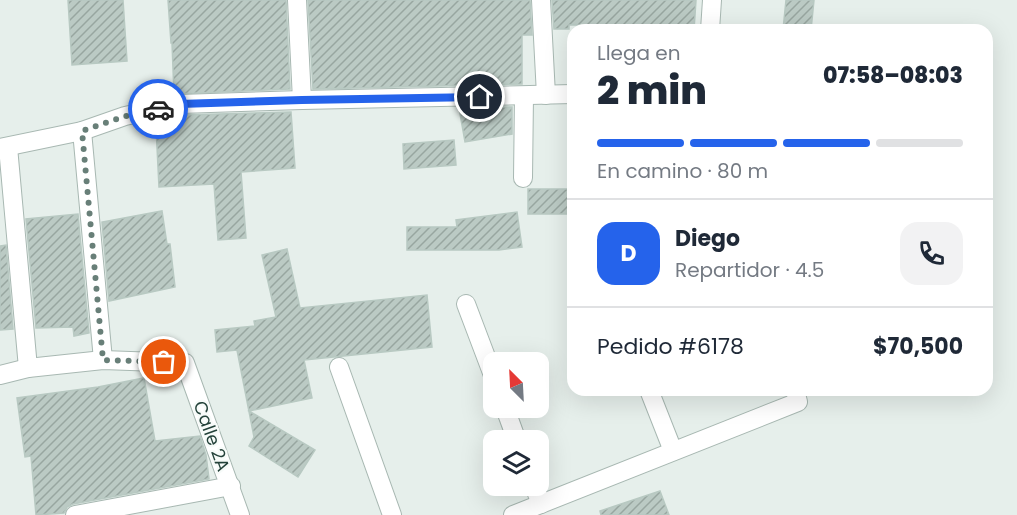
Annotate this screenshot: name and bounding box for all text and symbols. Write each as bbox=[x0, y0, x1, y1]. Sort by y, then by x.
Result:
text: Llega en bbox=[597, 39, 681, 67]
text: 07:58–08:03 bbox=[823, 60, 963, 91]
text: 2 min bbox=[597, 63, 707, 118]
pin bbox=[454, 71, 505, 122]
courier bbox=[128, 79, 188, 139]
icon: home bbox=[463, 80, 496, 113]
icon: car bbox=[142, 93, 175, 126]
text: En camino · 80 m bbox=[597, 157, 768, 185]
button: phone bbox=[900, 222, 963, 285]
text: Diego bbox=[675, 223, 740, 254]
text: D bbox=[621, 238, 637, 269]
text: Repartidor · 4.5 bbox=[675, 256, 824, 284]
text: Pedido #6178 bbox=[597, 331, 744, 362]
text: $70,500 bbox=[873, 331, 963, 362]
pin bbox=[138, 336, 189, 387]
icon: bag bbox=[147, 345, 180, 378]
north arrow bbox=[483, 352, 549, 418]
map controls bbox=[483, 352, 549, 496]
street label: Calle 2A bbox=[188, 397, 236, 475]
button: layers bbox=[483, 430, 549, 496]

